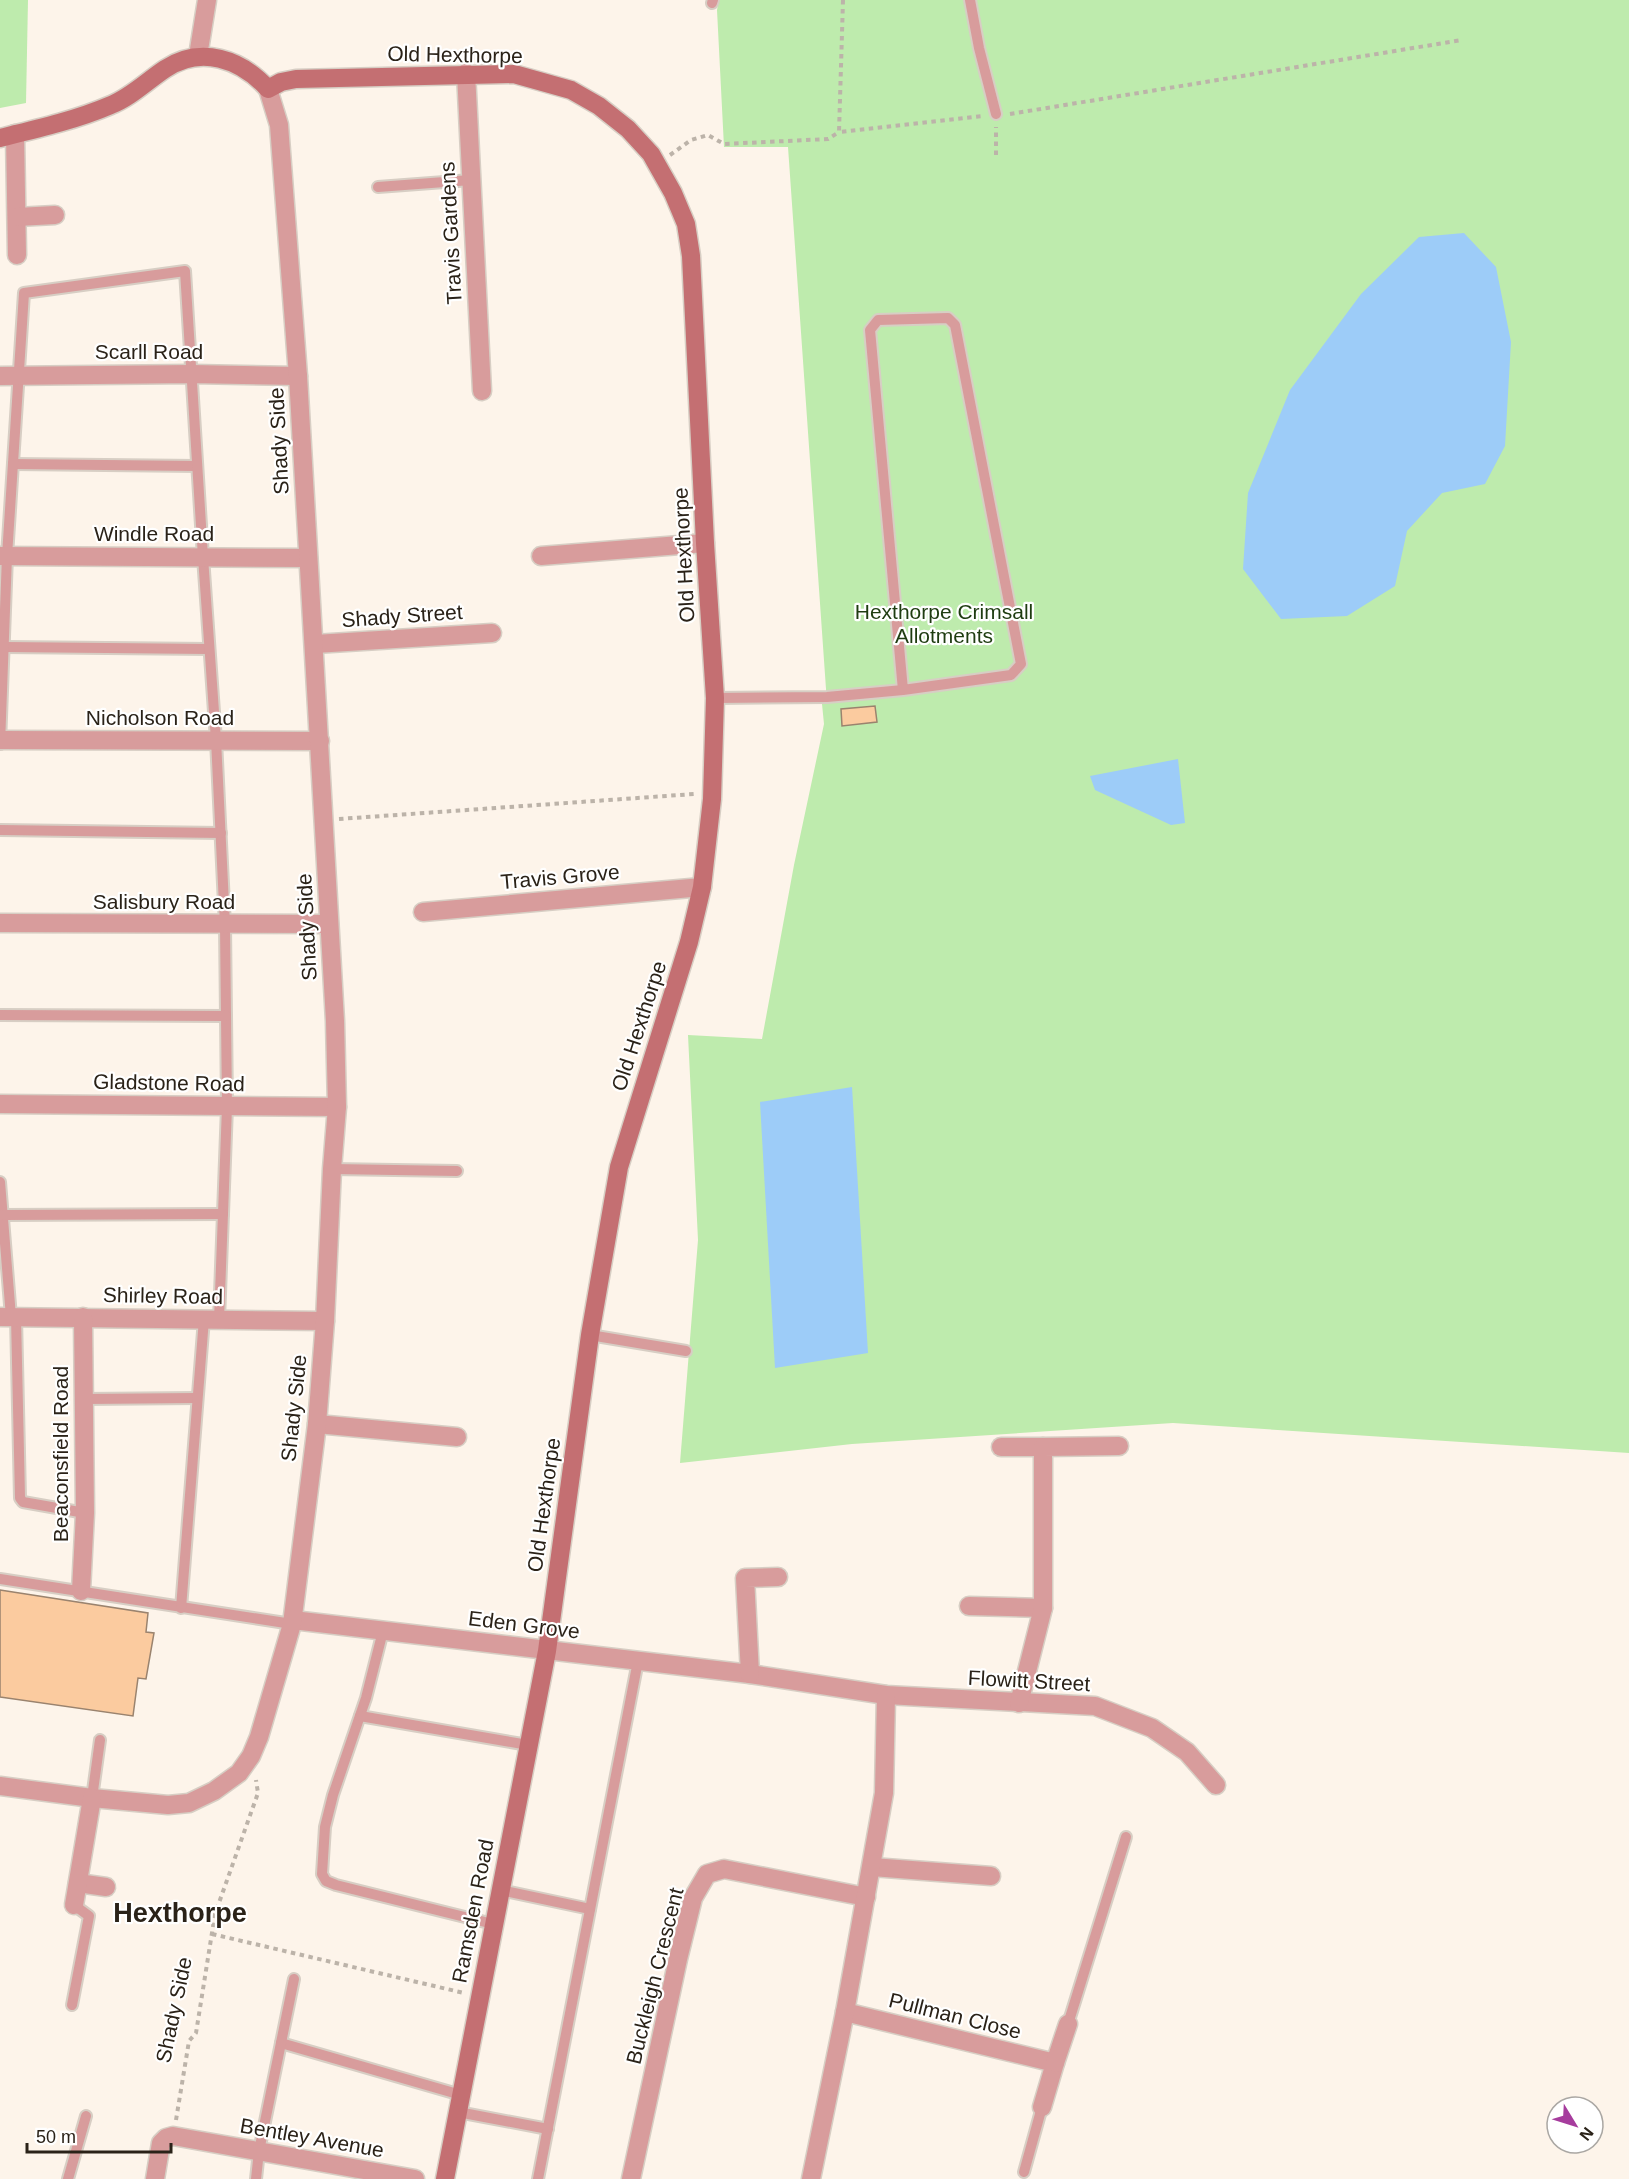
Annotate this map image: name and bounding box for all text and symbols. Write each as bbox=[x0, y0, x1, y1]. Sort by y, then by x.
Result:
street label: Old Hexthorpe bbox=[387, 42, 523, 67]
street label: Travis Gardens bbox=[435, 161, 466, 305]
street label: Scarll Road bbox=[95, 340, 203, 363]
street label: Shady Side bbox=[264, 387, 293, 495]
street label: Old Hexthorpe bbox=[668, 487, 699, 623]
street label: Windle Road bbox=[94, 522, 214, 545]
street label: Shady Street bbox=[341, 600, 463, 631]
park label: Hexthorpe Crimsall Allotments bbox=[855, 600, 1033, 647]
street label: Nicholson Road bbox=[86, 706, 234, 729]
street label: Travis Grove bbox=[499, 860, 620, 893]
street label: Shady Side bbox=[292, 873, 321, 981]
street label: Salisbury Road bbox=[93, 890, 235, 913]
street label: Old Hexthorpe bbox=[607, 958, 670, 1094]
street label: Gladstone Road bbox=[93, 1070, 245, 1095]
street label: Shirley Road bbox=[103, 1283, 223, 1308]
street label: Shady Side bbox=[276, 1353, 311, 1463]
street label: Beaconsfield Road bbox=[49, 1366, 72, 1542]
street label: Old Hexthorpe bbox=[523, 1436, 564, 1574]
street label: Eden Grove bbox=[467, 1606, 581, 1643]
street label: Flowitt Street bbox=[967, 1666, 1091, 1695]
street label: Ramsden Road bbox=[447, 1837, 498, 1985]
street label: Buckleigh Crescent bbox=[621, 1885, 688, 2066]
district label: Hexthorpe bbox=[113, 1898, 247, 1928]
street label: Shady Side bbox=[151, 1955, 196, 2065]
street label: Pullman Close bbox=[887, 1988, 1024, 2043]
north arrow bbox=[1545, 2095, 1605, 2155]
street label: Bentley Avenue bbox=[238, 2114, 386, 2161]
scale bar bbox=[27, 2116, 171, 2154]
text: N bbox=[1576, 2124, 1597, 2144]
text: 50 m bbox=[36, 2127, 76, 2147]

